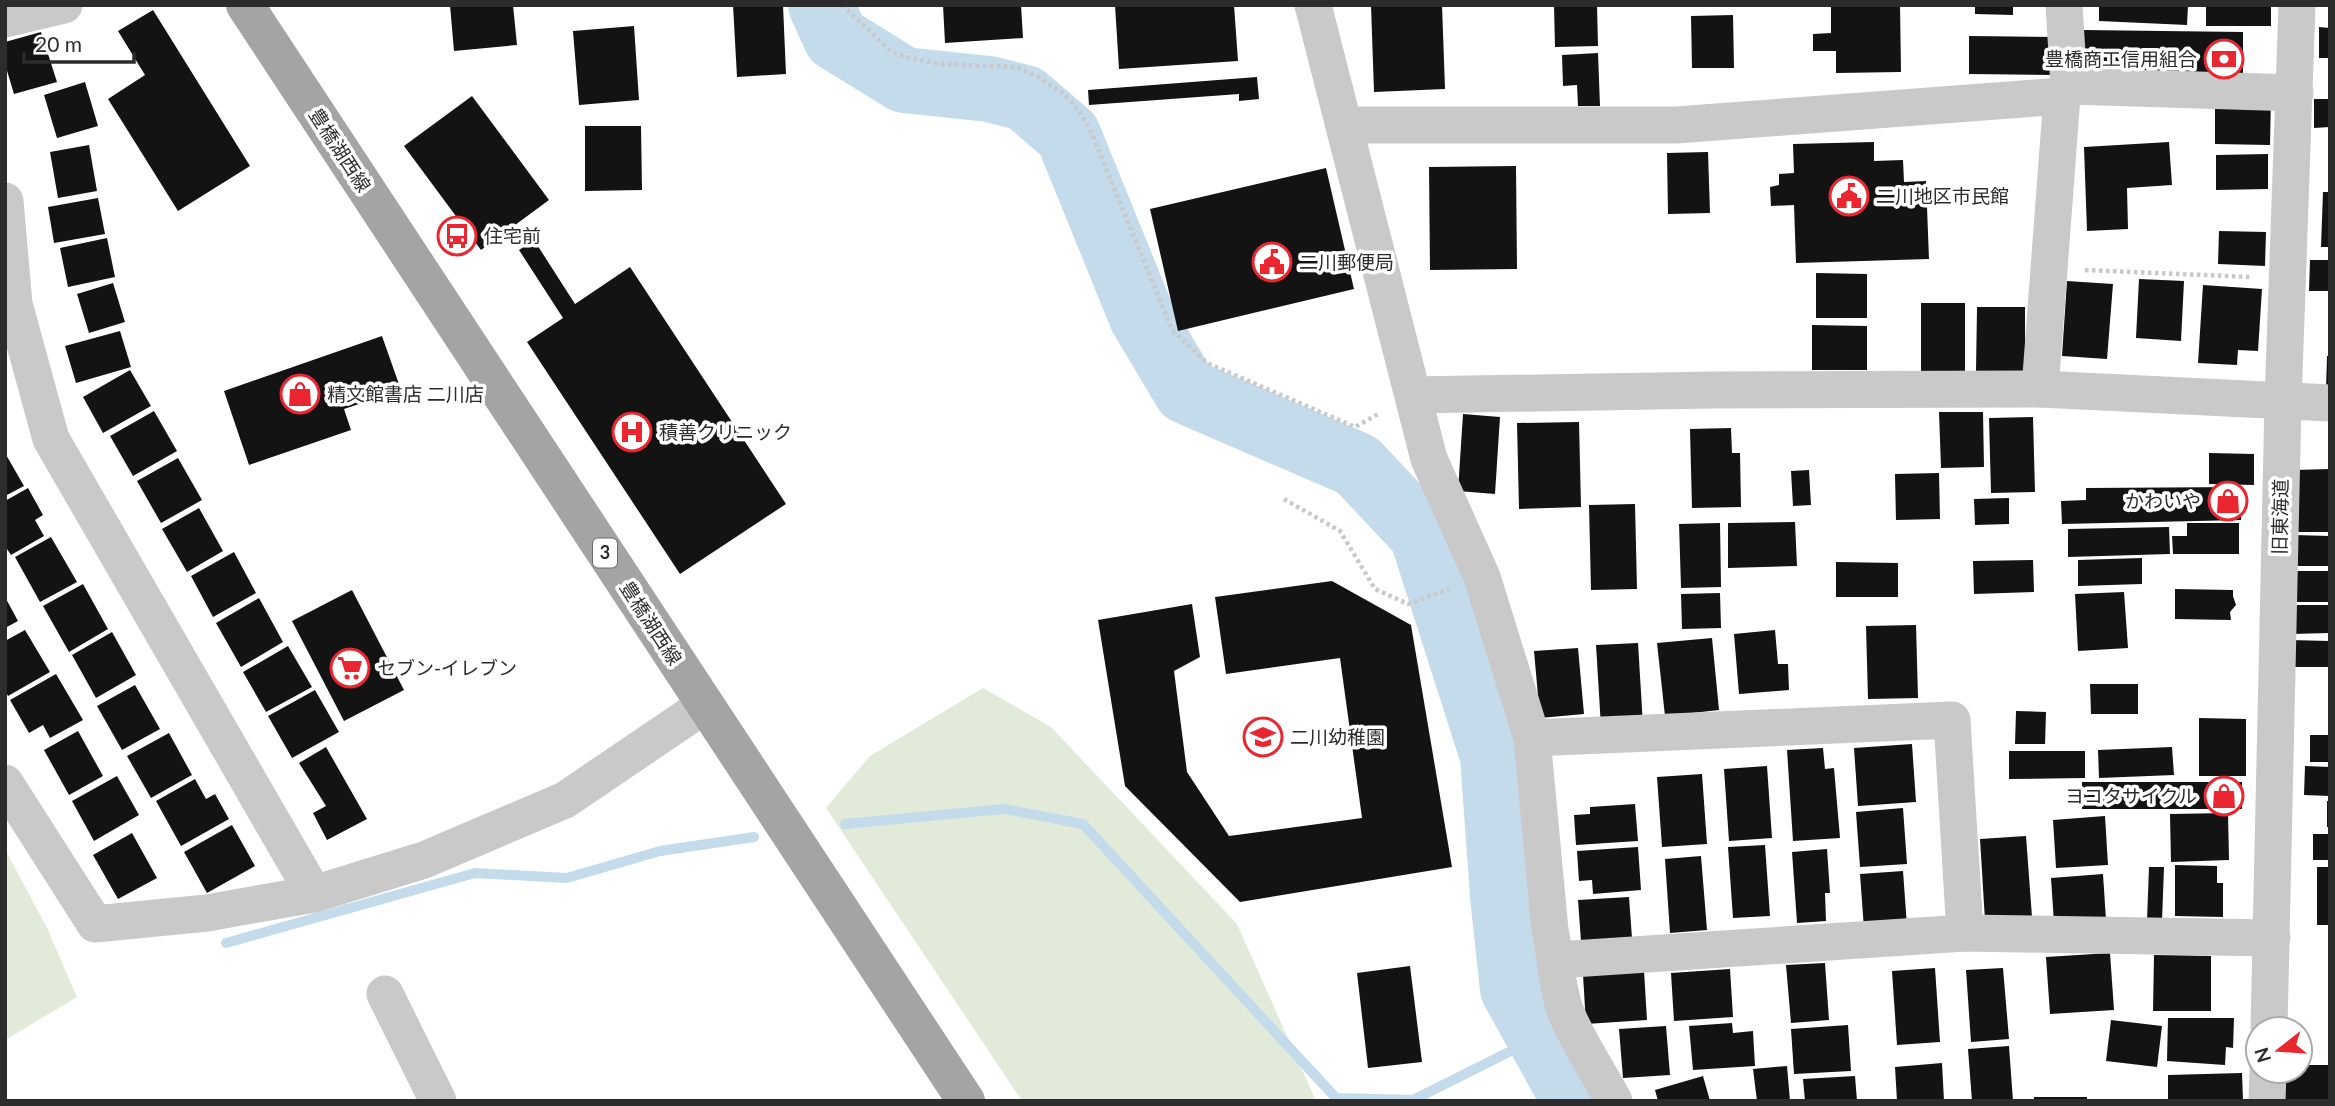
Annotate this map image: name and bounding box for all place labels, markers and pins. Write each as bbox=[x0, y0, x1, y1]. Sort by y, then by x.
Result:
bank icon: 豊橋商工信用組合 bbox=[2203, 38, 2245, 80]
place label: 豊橋商工信用組合 bbox=[2045, 47, 2197, 70]
public building icon: 二川地区市民館 bbox=[1828, 175, 1870, 217]
place label: 二川地区市民館 bbox=[1876, 184, 2009, 207]
bus stop icon: 住宅前 bbox=[436, 215, 478, 257]
place label: 住宅前 bbox=[484, 224, 541, 247]
public building icon: 二川郵便局 bbox=[1251, 241, 1293, 283]
place label: 二川郵便局 bbox=[1299, 250, 1394, 273]
shop icon: 精文館書店 二川店 bbox=[279, 373, 321, 415]
place label: 精文館書店 二川店 bbox=[327, 382, 484, 405]
hospital icon: 積善クリニック bbox=[611, 411, 653, 453]
place label: 積善クリニック bbox=[659, 420, 792, 443]
shop icon: かわいや bbox=[2207, 480, 2249, 522]
place label: かわいや bbox=[2125, 489, 2201, 512]
supermarket icon: セブン-イレブン bbox=[329, 647, 371, 689]
place label: セブン-イレブン bbox=[377, 656, 517, 679]
school or university icon: 二川幼稚園 bbox=[1242, 716, 1284, 758]
place label: 二川幼稚園 bbox=[1290, 725, 1385, 748]
shop icon: ヨコタサイクル bbox=[2203, 775, 2245, 817]
place label: ヨコタサイクル bbox=[2065, 784, 2197, 807]

